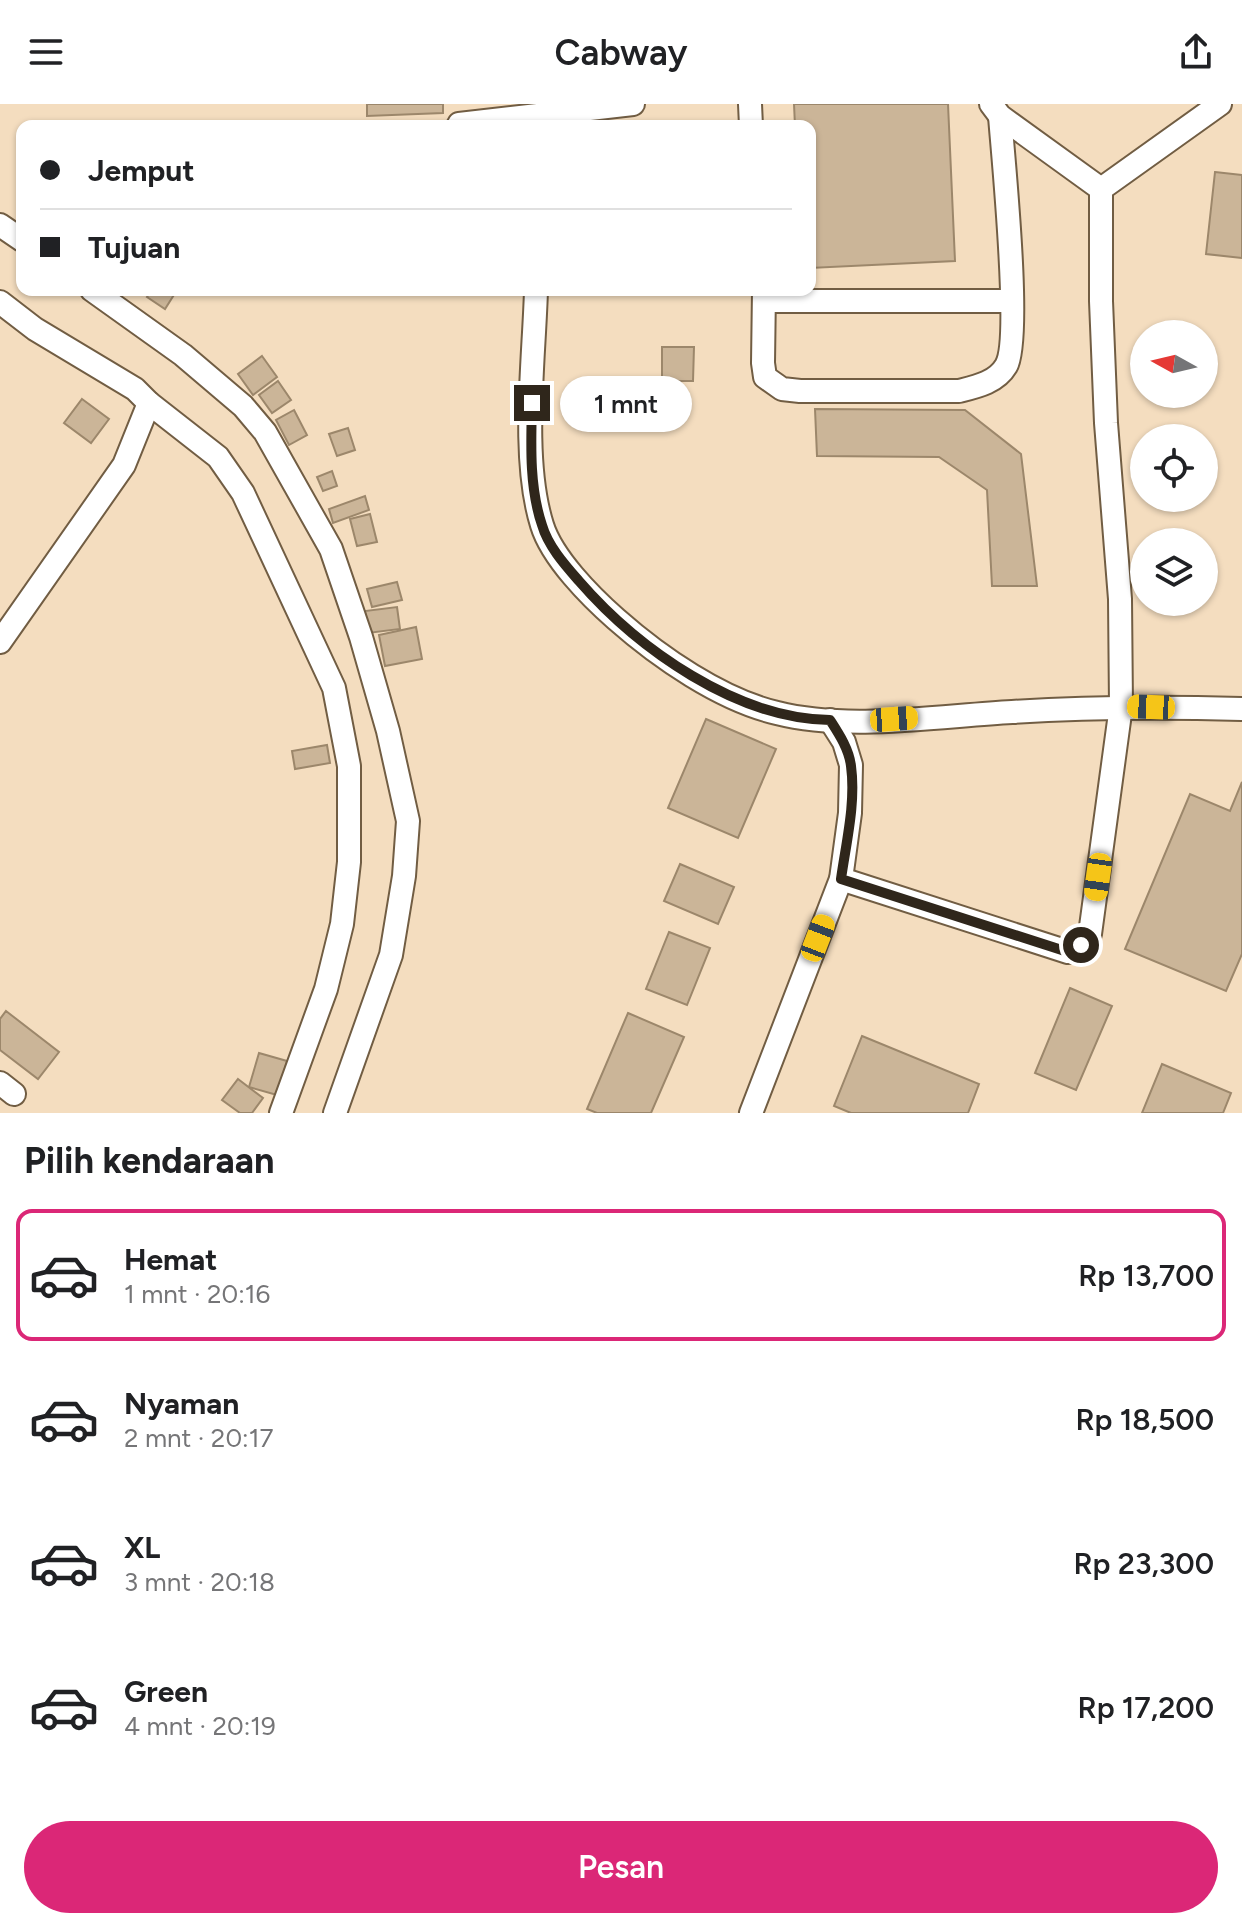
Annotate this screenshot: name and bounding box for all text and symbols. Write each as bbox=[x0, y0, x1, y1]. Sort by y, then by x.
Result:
icon: menu bbox=[24, 30, 68, 74]
icon: share bbox=[1174, 30, 1218, 74]
text: Cabway bbox=[555, 31, 687, 74]
text: Jemput bbox=[88, 152, 194, 189]
text: Tujuan bbox=[88, 229, 180, 266]
north arrow bbox=[1130, 320, 1218, 408]
map controls bbox=[1130, 320, 1218, 616]
callout: 1 mnt bbox=[560, 375, 692, 431]
route end bbox=[514, 385, 550, 421]
text: 1 mnt bbox=[594, 388, 658, 420]
button: locate bbox=[1130, 424, 1218, 512]
button: layers bbox=[1130, 528, 1218, 616]
car bbox=[1127, 694, 1175, 720]
car bbox=[869, 705, 919, 733]
car bbox=[1083, 852, 1113, 902]
car bbox=[798, 911, 838, 965]
route start bbox=[1063, 927, 1099, 963]
text: Pilih kendaraan bbox=[24, 1139, 274, 1182]
icon: car bbox=[28, 1239, 100, 1311]
text: Hemat bbox=[124, 1241, 217, 1278]
text: Rp 13,700 bbox=[1078, 1257, 1214, 1294]
text: 1 mnt · 20:16 bbox=[124, 1278, 270, 1310]
icon: car bbox=[28, 1383, 100, 1455]
text: Nyaman bbox=[124, 1385, 239, 1422]
text: Rp 18,500 bbox=[1075, 1401, 1214, 1438]
text: 2 mnt · 20:17 bbox=[124, 1422, 273, 1454]
icon: car bbox=[28, 1527, 100, 1599]
text: XL bbox=[124, 1529, 160, 1566]
text: Rp 23,300 bbox=[1074, 1545, 1214, 1582]
text: 3 mnt · 20:18 bbox=[124, 1566, 275, 1598]
icon: car bbox=[28, 1671, 100, 1743]
text: Green bbox=[124, 1673, 208, 1710]
text: Rp 17,200 bbox=[1078, 1689, 1214, 1726]
text: 4 mnt · 20:19 bbox=[124, 1710, 276, 1742]
button: Pesan bbox=[24, 1821, 1218, 1913]

